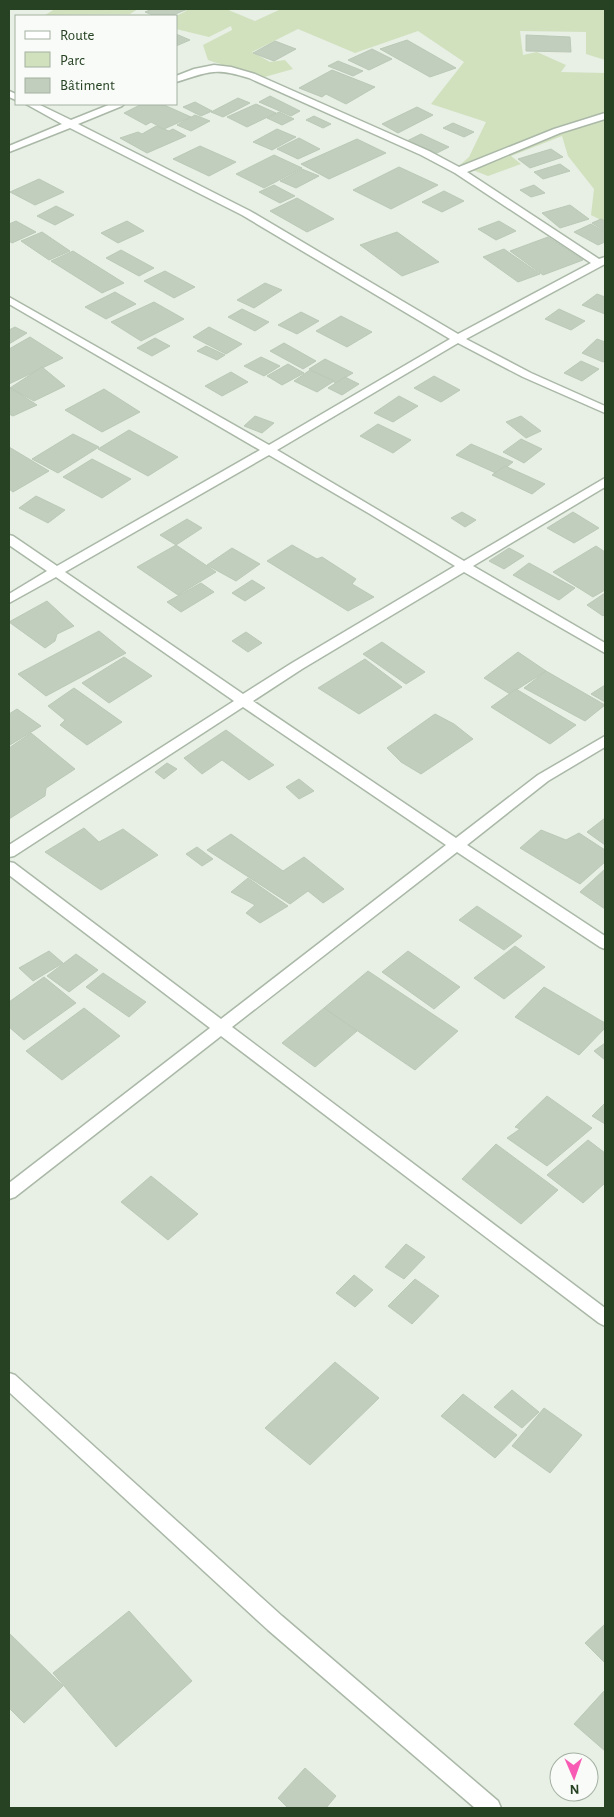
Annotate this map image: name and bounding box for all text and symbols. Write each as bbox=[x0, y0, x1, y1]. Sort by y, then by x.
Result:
legend bbox=[15, 15, 178, 105]
text: Route bbox=[60, 28, 94, 43]
text: Parc bbox=[60, 53, 85, 68]
text: Bâtiment bbox=[60, 78, 115, 93]
north arrow bbox=[549, 1752, 599, 1802]
text: N bbox=[569, 1782, 580, 1796]

